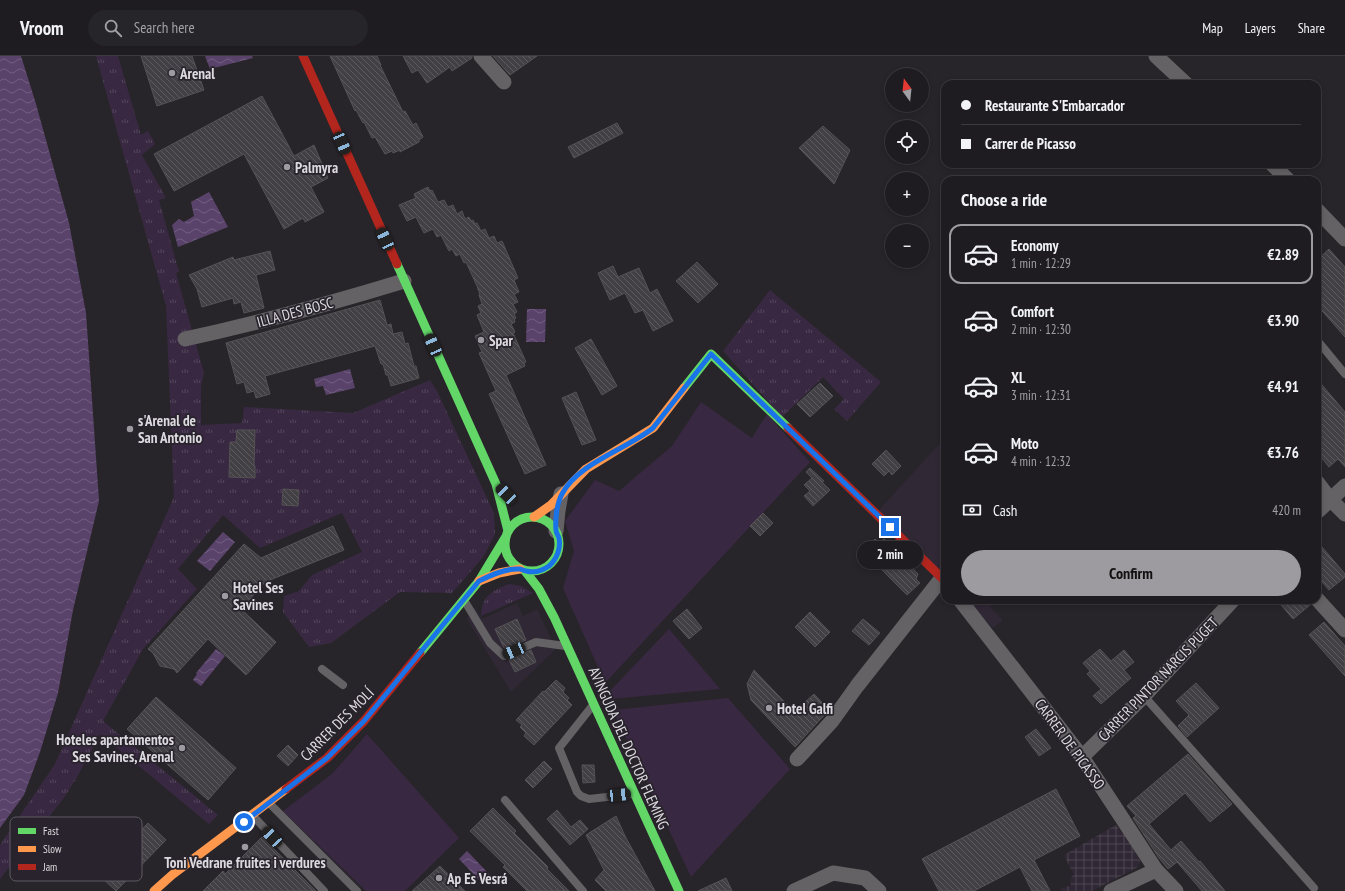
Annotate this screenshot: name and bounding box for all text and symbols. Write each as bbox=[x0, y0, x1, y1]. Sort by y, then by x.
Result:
search box bbox=[88, 10, 368, 46]
text: Vroom bbox=[20, 16, 64, 40]
icon: search bbox=[102, 17, 124, 39]
text: Search here bbox=[134, 18, 195, 37]
text: Map bbox=[1202, 19, 1223, 37]
text: Layers bbox=[1245, 19, 1276, 37]
text: Share bbox=[1298, 19, 1325, 37]
place label: Arenal bbox=[179, 64, 215, 83]
marker: Arenal bbox=[167, 68, 177, 78]
north arrow bbox=[885, 68, 929, 112]
map controls bbox=[885, 68, 929, 268]
text: Restaurante S'Embarcador bbox=[985, 96, 1125, 115]
button: locate bbox=[885, 120, 929, 164]
car bbox=[332, 130, 352, 156]
text: Carrer de Picasso bbox=[985, 134, 1076, 153]
place label: Palmyra bbox=[295, 158, 338, 177]
marker: Palmyra bbox=[282, 162, 292, 172]
button: + bbox=[885, 172, 929, 216]
text: Choose a ride bbox=[961, 188, 1047, 211]
button: − bbox=[885, 224, 929, 268]
car bbox=[374, 226, 396, 252]
icon: car bbox=[963, 236, 999, 272]
text: Economy bbox=[1011, 236, 1059, 255]
text: €2.89 bbox=[1267, 245, 1299, 264]
text: 1 min · 12:29 bbox=[1011, 255, 1071, 272]
street label: ILLA DES BOSC bbox=[255, 293, 335, 331]
icon: car bbox=[963, 302, 999, 338]
text: Comfort bbox=[1011, 302, 1054, 321]
text: €3.90 bbox=[1267, 311, 1299, 330]
text: 2 min · 12:30 bbox=[1011, 321, 1071, 338]
place label: Spar bbox=[489, 331, 513, 350]
car bbox=[423, 332, 443, 358]
marker: Spar bbox=[476, 335, 486, 345]
icon: car bbox=[963, 368, 999, 404]
text: XL bbox=[1011, 368, 1025, 387]
text: €4.91 bbox=[1267, 377, 1299, 396]
text: 3 min · 12:31 bbox=[1011, 387, 1071, 404]
place label: s'Arenal de San Antonio bbox=[138, 411, 202, 447]
marker: s'Arenal de San Antonio bbox=[125, 424, 135, 434]
icon: car bbox=[963, 434, 999, 470]
text: Moto bbox=[1011, 434, 1039, 453]
text: €3.76 bbox=[1267, 443, 1299, 462]
text: 4 min · 12:32 bbox=[1011, 453, 1071, 470]
car bbox=[493, 481, 519, 507]
icon: cash bbox=[961, 499, 983, 521]
text: Cash bbox=[993, 501, 1017, 520]
text: 420 m bbox=[1272, 502, 1301, 519]
route end bbox=[881, 518, 899, 536]
callout: 2 min bbox=[857, 541, 923, 569]
text: 2 min bbox=[877, 546, 903, 563]
button: Confirm bbox=[961, 550, 1301, 596]
place label: Hotel Ses Savines bbox=[233, 578, 283, 614]
marker: Hotel Ses Savines bbox=[220, 591, 230, 601]
street label: CARRER PINTOR NARCIS PUGET bbox=[1094, 613, 1222, 745]
car bbox=[501, 641, 527, 661]
street label: AVINGUDA DEL DOCTOR FLEMING bbox=[585, 664, 673, 832]
street label: CARRER DES MOLÍ bbox=[296, 683, 378, 765]
street label: CARRER DE PICASSO bbox=[1031, 695, 1109, 793]
place label: Hotel Galfi bbox=[777, 699, 833, 718]
marker: Hotel Galfi bbox=[764, 703, 774, 713]
place label: Hoteles apartamentos Ses Savines, Arenal bbox=[56, 730, 174, 766]
marker: Hoteles apartamentos Ses Savines, Arenal bbox=[177, 743, 187, 753]
car bbox=[606, 788, 632, 802]
route start bbox=[235, 813, 253, 831]
legend bbox=[10, 817, 142, 881]
text: Fast bbox=[43, 824, 59, 838]
car bbox=[259, 824, 285, 850]
text: Slow bbox=[43, 842, 62, 856]
marker: Toni Vedrane fruites i verdures bbox=[240, 842, 250, 852]
place label: Toni Vedrane fruites i verdures bbox=[164, 853, 326, 872]
text: Jam bbox=[42, 860, 57, 874]
place label: Ap Es Vesrá bbox=[446, 869, 508, 888]
marker: Ap Es Vesrá bbox=[434, 873, 444, 883]

